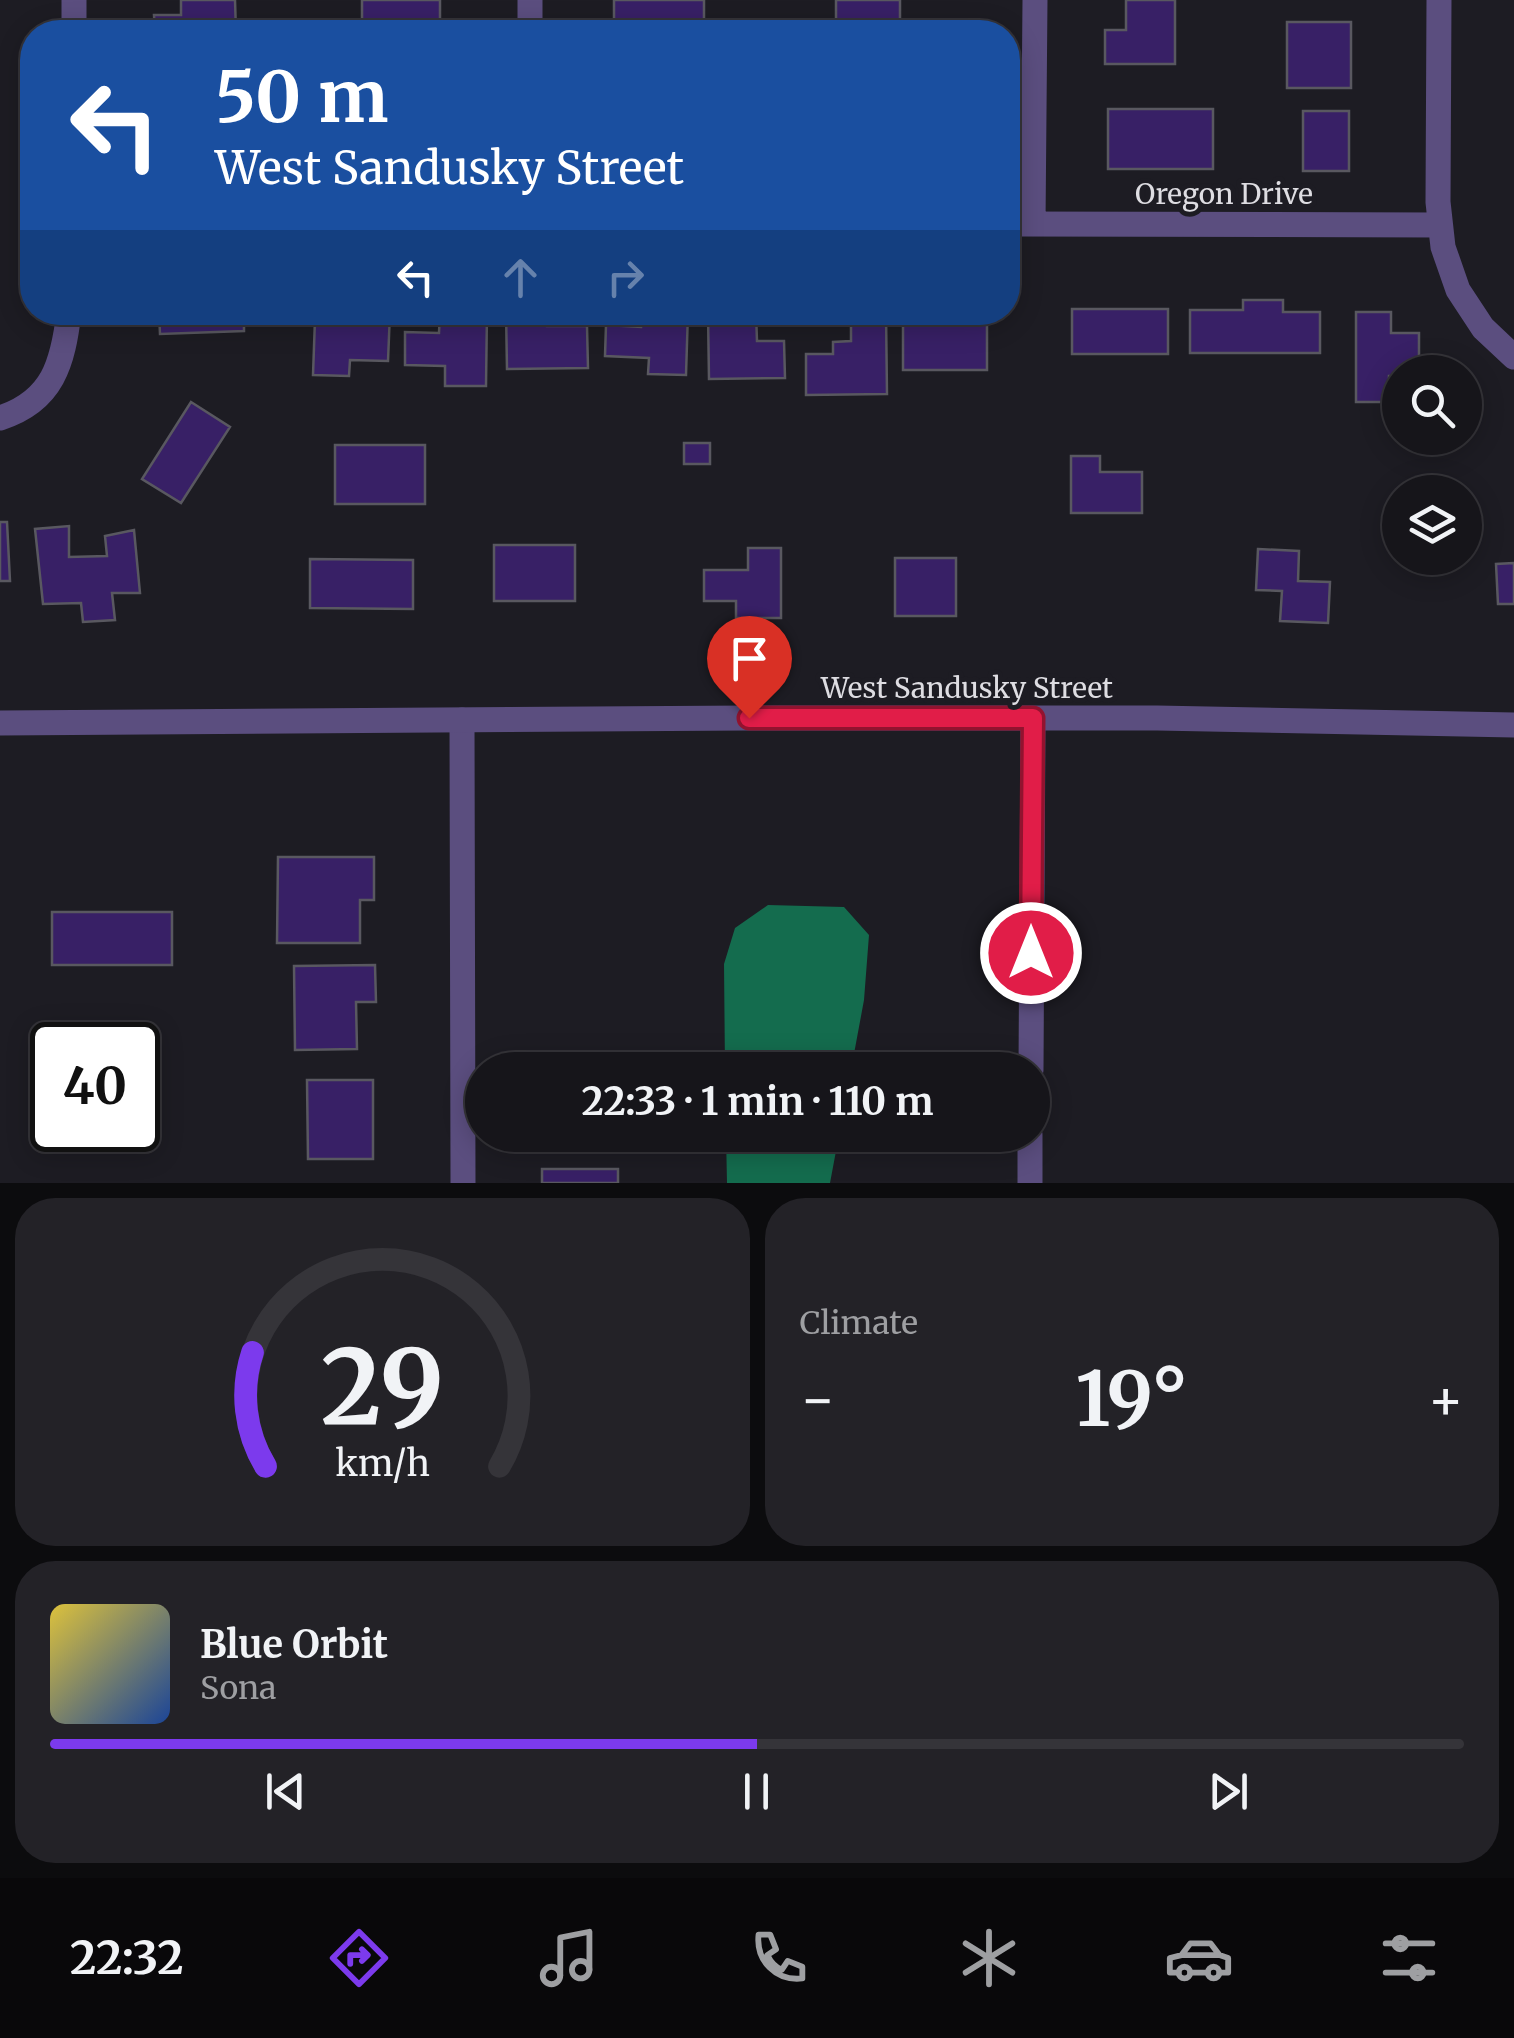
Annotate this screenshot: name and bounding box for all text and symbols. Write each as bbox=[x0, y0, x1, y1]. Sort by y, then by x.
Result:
text: 50 m bbox=[215, 53, 388, 141]
icon: left bbox=[50, 60, 180, 190]
text: West Sandusky Street bbox=[215, 140, 684, 196]
street label: Oregon Drive bbox=[1135, 176, 1313, 212]
icon: left bbox=[388, 250, 443, 305]
icon: ahead bbox=[493, 250, 548, 305]
icon: right bbox=[598, 250, 653, 305]
map controls bbox=[1382, 355, 1482, 575]
button: search bbox=[1382, 355, 1482, 455]
button: layers bbox=[1382, 475, 1482, 575]
pin bbox=[707, 616, 792, 719]
icon: arrive bbox=[722, 631, 777, 686]
street label: West Sandusky Street bbox=[820, 670, 1113, 706]
position arrow bbox=[979, 901, 1083, 1005]
speed limit sign: 40 bbox=[30, 1022, 160, 1152]
text: 22:33 · 1 min · 110 m bbox=[582, 1078, 934, 1125]
text: Climate bbox=[800, 1303, 918, 1343]
text: 29 bbox=[320, 1322, 444, 1452]
text: 19° bbox=[1076, 1352, 1188, 1446]
text: − bbox=[800, 1365, 836, 1434]
text: + bbox=[1427, 1365, 1464, 1434]
text: km/h bbox=[335, 1441, 430, 1486]
text: Blue Orbit bbox=[200, 1621, 388, 1668]
text: Sona bbox=[200, 1668, 276, 1708]
icon: previous bbox=[258, 1764, 313, 1819]
icon: pause bbox=[729, 1764, 784, 1819]
icon: next bbox=[1201, 1764, 1256, 1819]
icon: directions bbox=[324, 1923, 394, 1993]
icon: music bbox=[534, 1923, 604, 1993]
icon: phone bbox=[744, 1923, 814, 1993]
icon: climate bbox=[954, 1923, 1024, 1993]
icon: car bbox=[1164, 1923, 1234, 1993]
icon: filters bbox=[1374, 1923, 1444, 1993]
text: 22:32 bbox=[70, 1930, 184, 1986]

